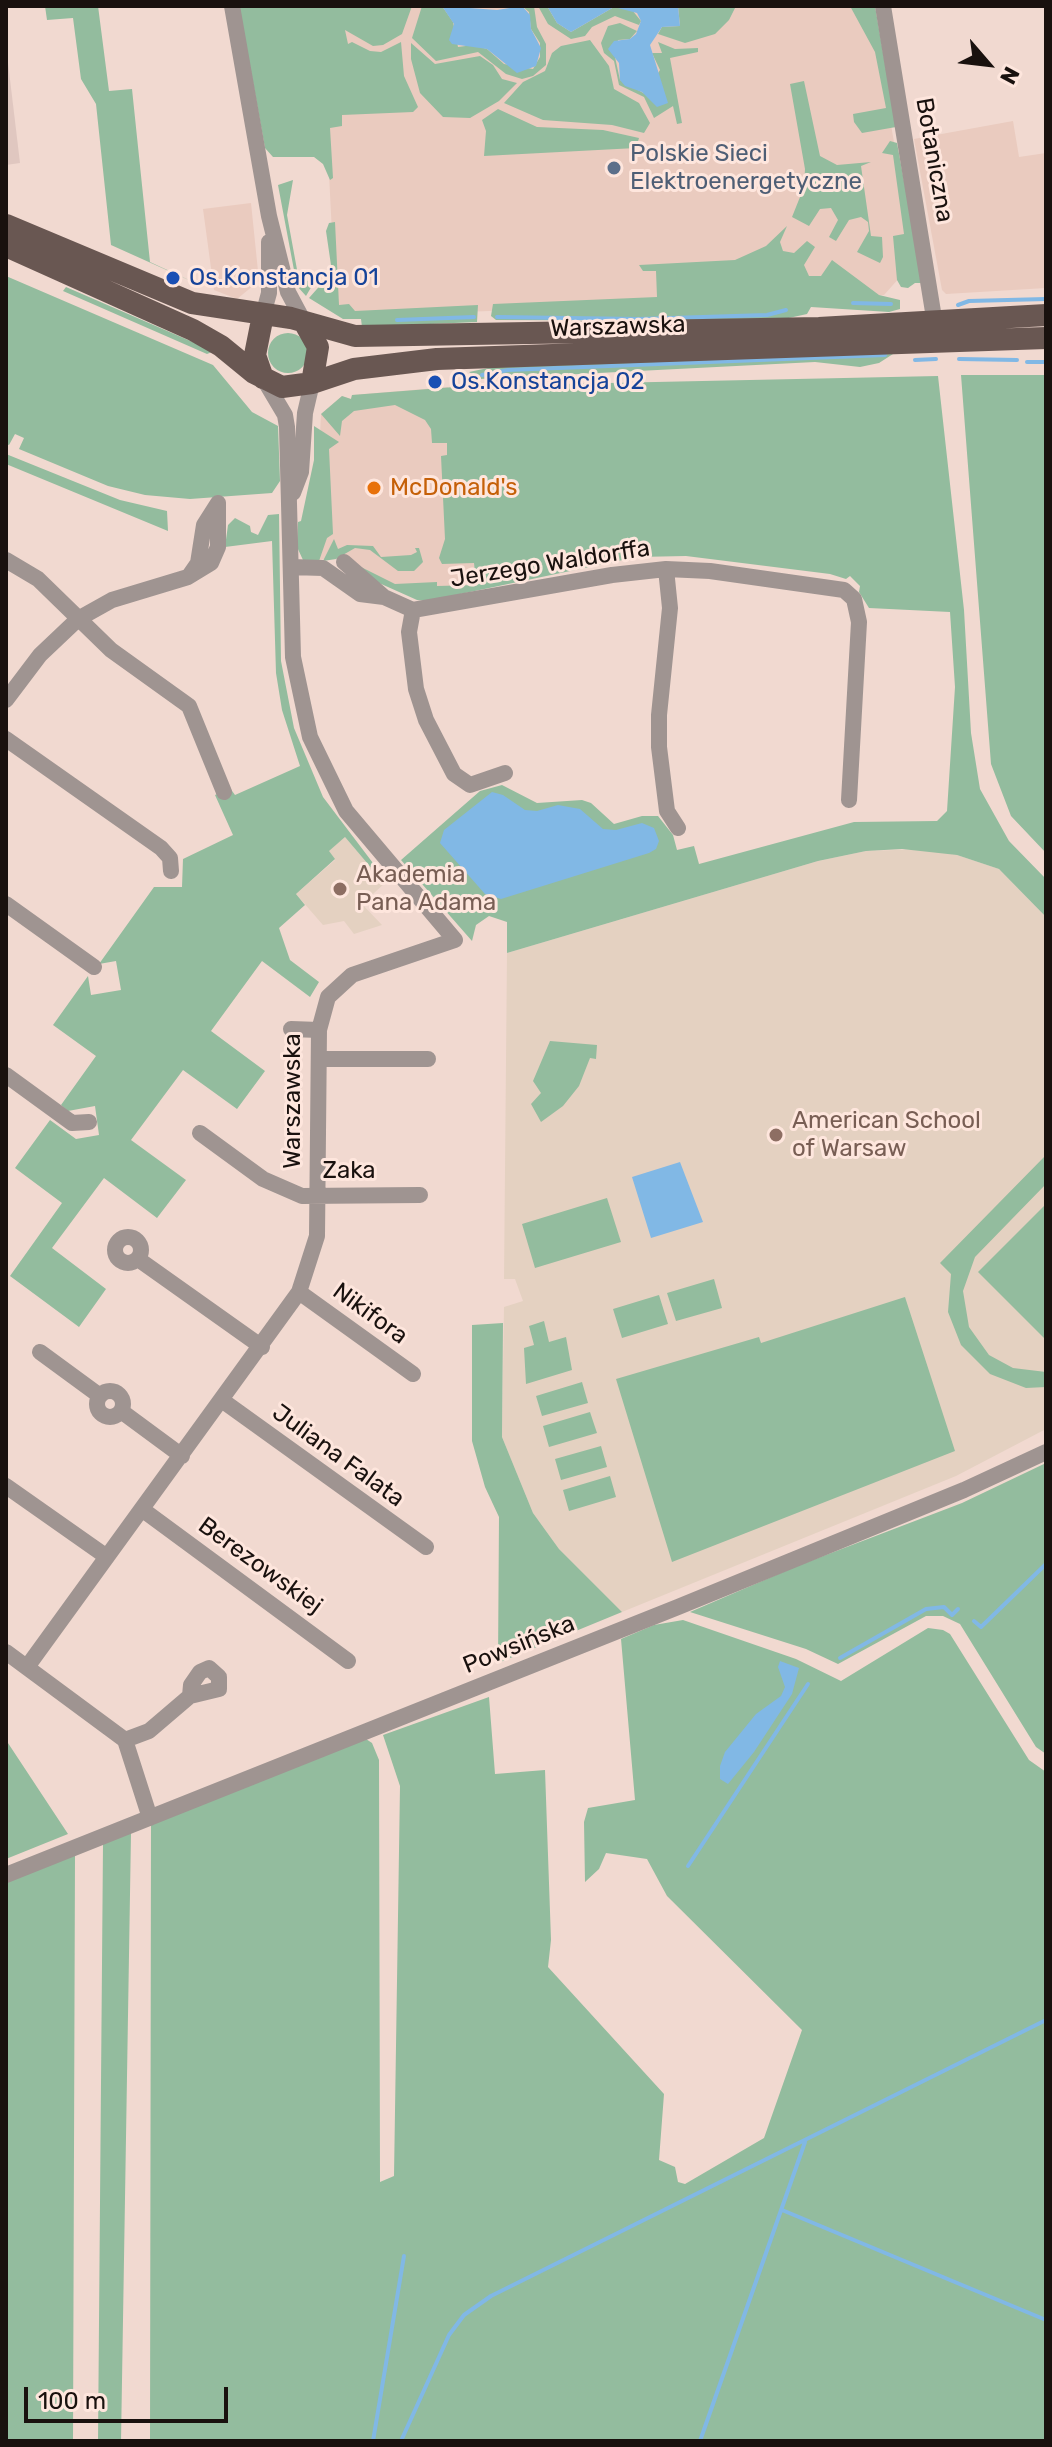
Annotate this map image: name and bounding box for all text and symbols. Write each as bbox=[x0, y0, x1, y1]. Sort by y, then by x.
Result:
north arrow bbox=[948, 24, 1028, 104]
text: N bbox=[994, 62, 1025, 89]
street label: Botaniczna bbox=[909, 95, 959, 225]
place label: Polskie Sieci Elektroenergetyczne bbox=[630, 140, 862, 196]
marker: Polskie Sieci Elektroenergetyczne bbox=[605, 159, 623, 177]
place label: Os.Konstancja 01 bbox=[189, 264, 379, 292]
marker: Os.Konstancja 01 bbox=[164, 269, 182, 287]
street label: Warszawska bbox=[550, 310, 686, 344]
place label: Os.Konstancja 02 bbox=[451, 368, 645, 396]
marker: Os.Konstancja 02 bbox=[426, 373, 444, 391]
place label: McDonald's bbox=[390, 474, 517, 502]
marker: McDonald's bbox=[365, 479, 383, 497]
street label: Jerzego Waldorffa bbox=[448, 534, 652, 594]
place label: Akademia Pana Adama bbox=[356, 861, 496, 917]
marker: Akademia Pana Adama bbox=[331, 880, 349, 898]
street label: Warszawska bbox=[279, 1033, 307, 1169]
place label: American School of Warsaw bbox=[792, 1107, 981, 1163]
marker: American School of Warsaw bbox=[767, 1126, 785, 1144]
street label: Zaka bbox=[322, 1157, 376, 1185]
street label: Nikifora bbox=[327, 1277, 413, 1351]
street label: Juliana Falata bbox=[266, 1398, 410, 1514]
street label: Berezowskiej bbox=[192, 1511, 328, 1621]
street label: Powsińska bbox=[459, 1610, 579, 1680]
scale bar bbox=[28, 2371, 232, 2421]
text: 100 m bbox=[38, 2387, 106, 2415]

